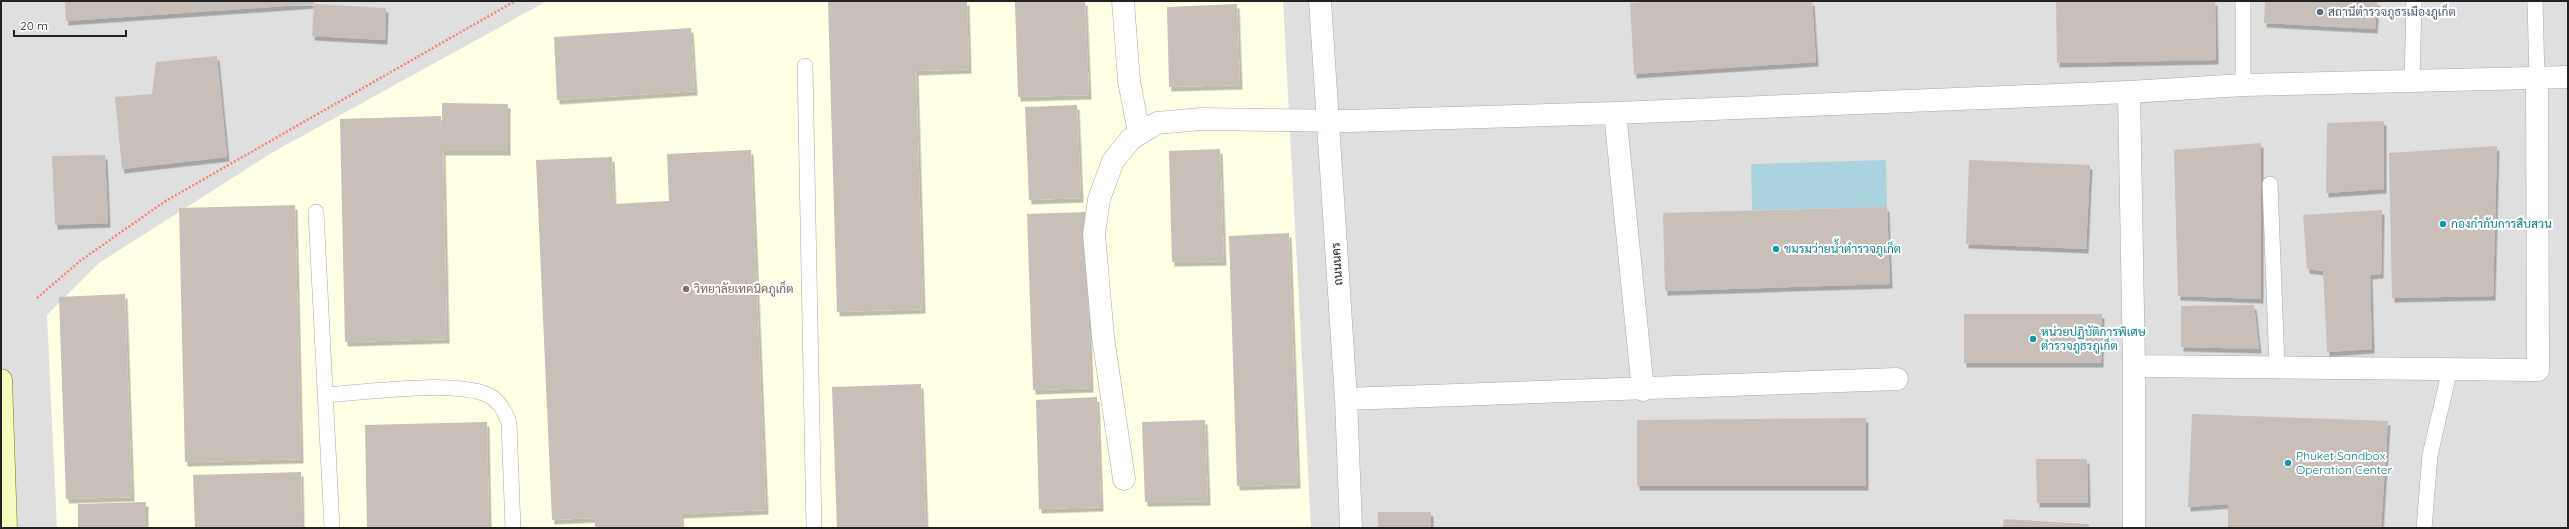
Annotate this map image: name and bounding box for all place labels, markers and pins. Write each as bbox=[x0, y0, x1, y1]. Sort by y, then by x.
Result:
place label: สถานีตำรวจภูธรเมืองภูเก็ต bbox=[2328, 3, 2456, 20]
marker: สถานีตำรวจภูธรเมืองภูเก็ต bbox=[2315, 7, 2325, 17]
place label: กองกำกับการสืบสวน bbox=[2451, 216, 2552, 231]
marker: กองกำกับการสืบสวน bbox=[2438, 219, 2448, 229]
place label: ชมรมว่ายน้ำตำรวจภูเก็ต bbox=[1784, 238, 1901, 257]
marker: ชมรมว่ายน้ำตำรวจภูเก็ต bbox=[1771, 244, 1781, 254]
place label: วิทยาลัยเทคนิคภูเก็ต bbox=[693, 280, 794, 297]
marker: วิทยาลัยเทคนิคภูเก็ต bbox=[681, 284, 691, 294]
place label: หน่วยปฏิบัติการพิเศษ ตำรวจภูธรภูเก็ต bbox=[2041, 324, 2147, 354]
marker: หน่วยปฏิบัติการพิเศษ ตำรวจภูธรภูเก็ต bbox=[2028, 334, 2038, 344]
place label: Phuket Sandbox Operation Center bbox=[2296, 448, 2392, 477]
marker: Phuket Sandbox Operation Center bbox=[2283, 458, 2293, 468]

